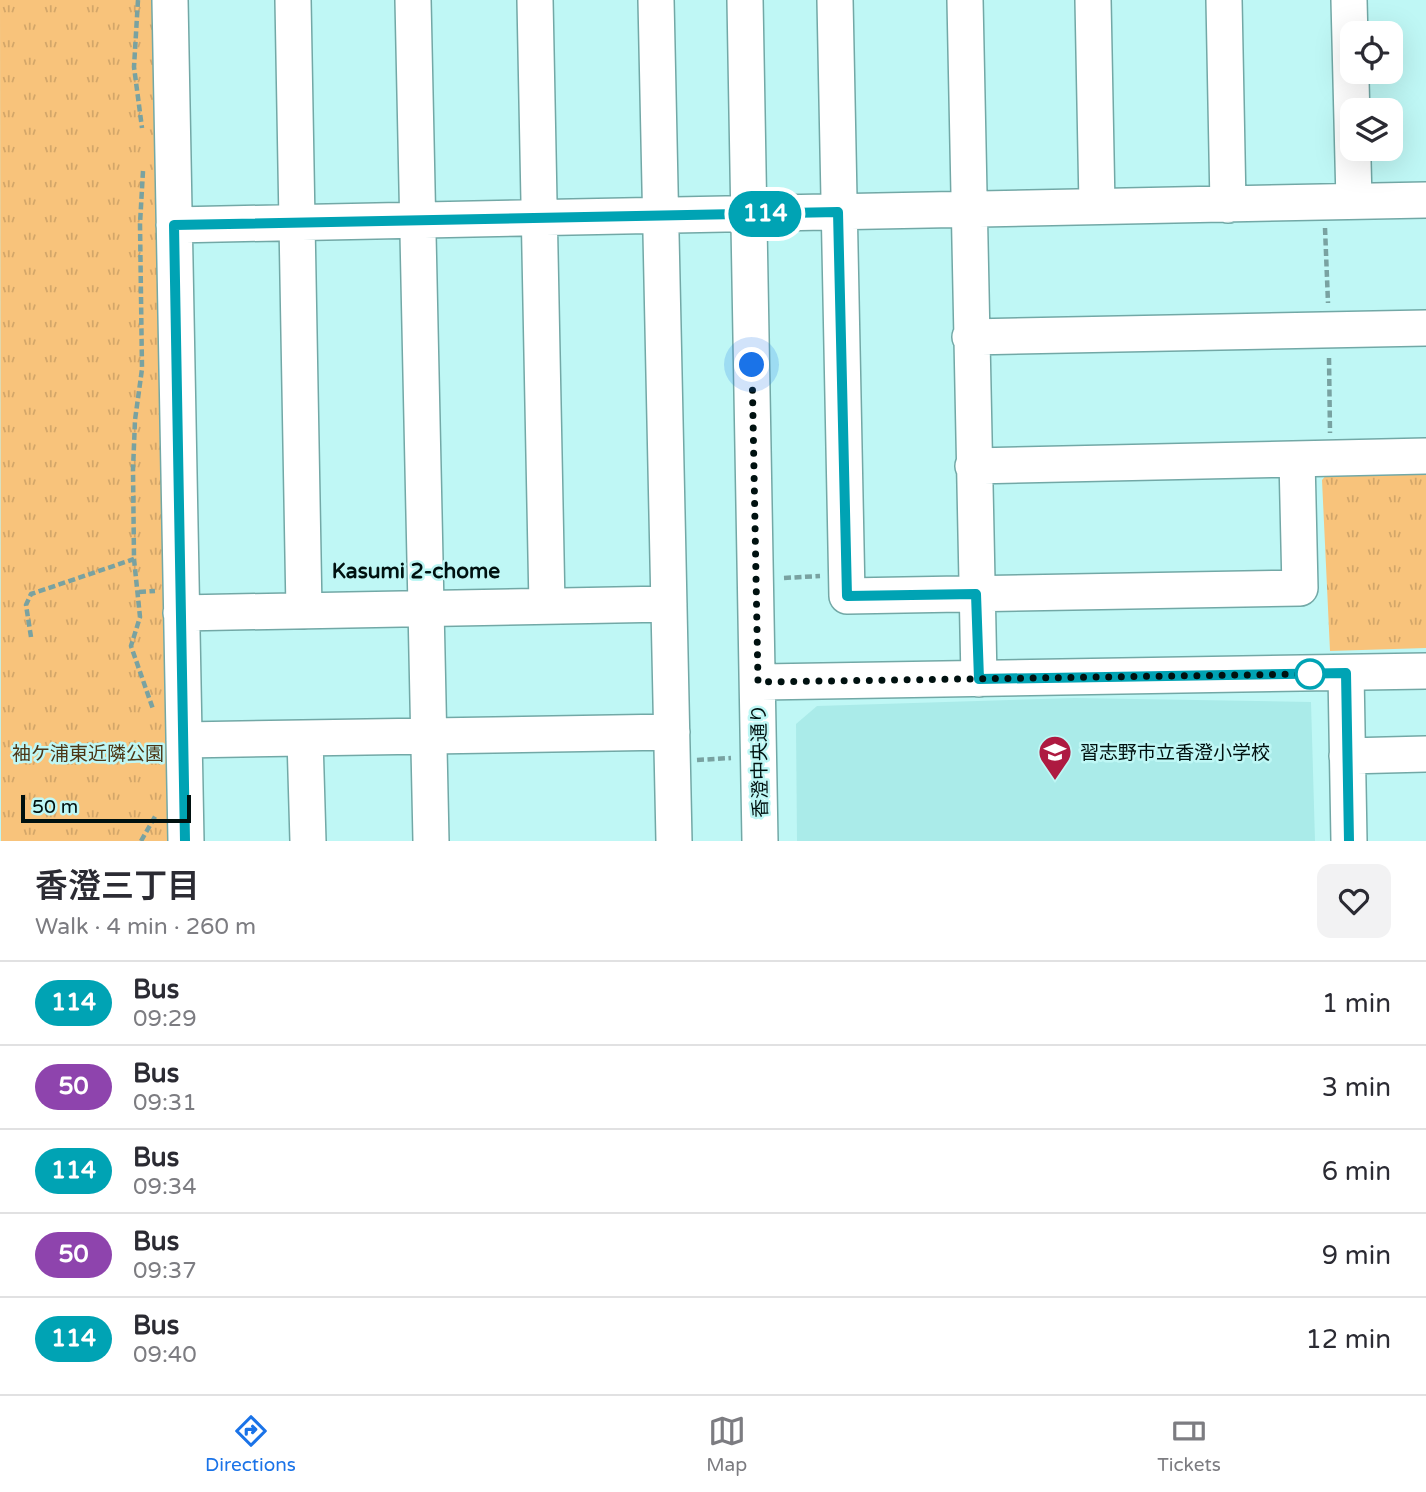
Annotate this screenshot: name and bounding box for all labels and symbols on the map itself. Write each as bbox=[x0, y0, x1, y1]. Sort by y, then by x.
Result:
line badge: 114 bbox=[725, 191, 805, 237]
your location bbox=[734, 347, 769, 382]
district label: Kasumi 2-chome bbox=[332, 559, 500, 584]
unlabelled marker bbox=[1295, 659, 1325, 689]
street label: 香澄中央通り bbox=[748, 704, 772, 818]
school or university icon: 習志野市立香澄小学校 bbox=[1036, 733, 1074, 782]
place label: 習志野市立香澄小学校 bbox=[1080, 742, 1270, 764]
park label: 袖ケ浦東近隣公園 bbox=[12, 743, 164, 765]
scale bar bbox=[21, 792, 191, 824]

